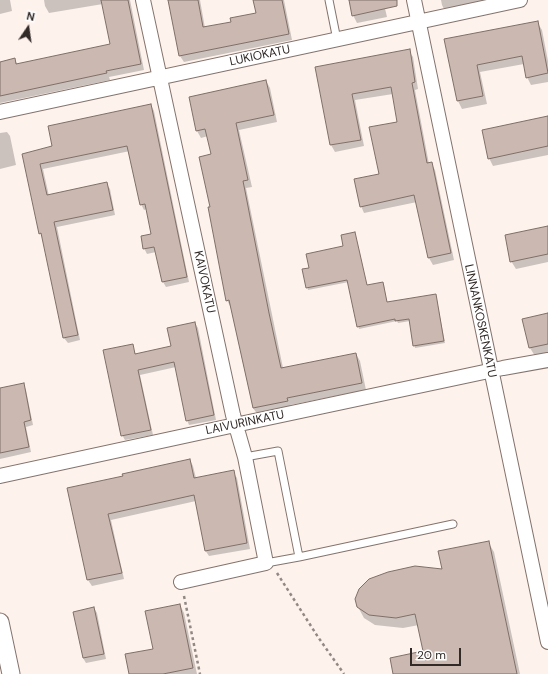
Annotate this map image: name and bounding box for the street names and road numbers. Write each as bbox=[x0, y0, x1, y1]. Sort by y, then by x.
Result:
street label: LUKIOKATU bbox=[228, 43, 292, 69]
street label: KAIVOKATU bbox=[190, 249, 218, 315]
street label: LINNANKOSKENKATU bbox=[461, 263, 499, 379]
street label: LAIVURINKATU bbox=[204, 408, 286, 438]

